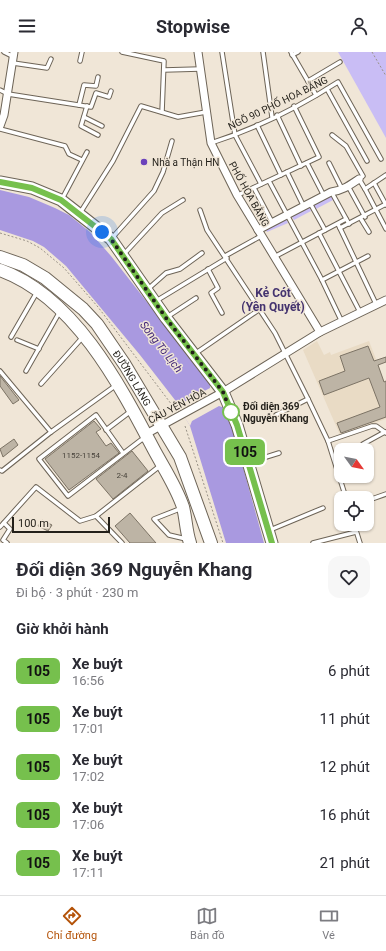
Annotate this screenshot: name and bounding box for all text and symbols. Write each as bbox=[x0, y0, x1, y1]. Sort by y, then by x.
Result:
icon: menu bbox=[16, 15, 38, 37]
icon: person bbox=[348, 15, 370, 37]
text: Stopwise bbox=[156, 16, 230, 37]
street label: NGÕ 90 PHỐ HOA BẰNG bbox=[226, 72, 330, 132]
marker: Nhà a Thận HN bbox=[139, 157, 149, 167]
place label: Nhà a Thận HN bbox=[152, 157, 219, 169]
street label: PHỐ HOA BẰNG bbox=[227, 159, 273, 228]
your location bbox=[92, 222, 112, 242]
district label: Kẻ Cót (Yên Quyết) bbox=[241, 286, 305, 314]
water label: Sông Tô Lịch bbox=[137, 319, 185, 375]
street label: ĐƯỜNG LÁNG bbox=[111, 348, 154, 408]
street label: CẦU YÊN HÒA bbox=[145, 384, 208, 426]
place label: Đối diện 369 Nguyễn Khang bbox=[243, 401, 309, 424]
marker: Đối diện 369 Nguyễn Khang bbox=[222, 403, 240, 421]
line badge: 105 bbox=[222, 439, 268, 465]
north arrow bbox=[334, 443, 374, 483]
map controls bbox=[334, 443, 374, 531]
text: 105 bbox=[233, 444, 257, 460]
house number: 1152-1154 bbox=[62, 451, 101, 460]
house number: 2-4 bbox=[116, 471, 128, 480]
button: locate bbox=[334, 491, 374, 531]
scale bar bbox=[12, 515, 110, 534]
text: 100 m bbox=[18, 517, 49, 530]
button: heart bbox=[328, 556, 370, 598]
text: Đối diện 369 Nguyễn Khang bbox=[16, 558, 252, 581]
text: Đi bộ · 3 phút · 230 m bbox=[16, 585, 138, 600]
text: Giờ khởi hành bbox=[16, 620, 109, 638]
text: Xe buýt bbox=[72, 655, 123, 673]
text: 6 phút bbox=[328, 662, 370, 680]
text: 105 bbox=[26, 663, 50, 679]
text: 16:56 bbox=[72, 673, 104, 688]
text: Xe buýt bbox=[72, 703, 123, 721]
text: 11 phút bbox=[320, 710, 370, 728]
text: 105 bbox=[26, 711, 50, 727]
text: 17:01 bbox=[72, 721, 104, 736]
text: Xe buýt bbox=[72, 751, 123, 769]
text: 12 phút bbox=[320, 758, 370, 776]
text: 105 bbox=[26, 759, 50, 775]
text: 17:02 bbox=[72, 769, 104, 784]
text: Xe buýt bbox=[72, 799, 123, 817]
text: 16 phút bbox=[320, 806, 370, 824]
text: 105 bbox=[26, 807, 50, 823]
text: 17:06 bbox=[72, 817, 104, 832]
text: Xe buýt bbox=[72, 847, 123, 865]
text: 21 phút bbox=[320, 854, 370, 872]
text: 105 bbox=[26, 855, 50, 871]
text: 17:11 bbox=[72, 865, 104, 880]
tab: Chỉ đường bbox=[46, 905, 97, 942]
tab: Bản đồ bbox=[190, 905, 225, 942]
tab: Vé bbox=[318, 905, 340, 942]

